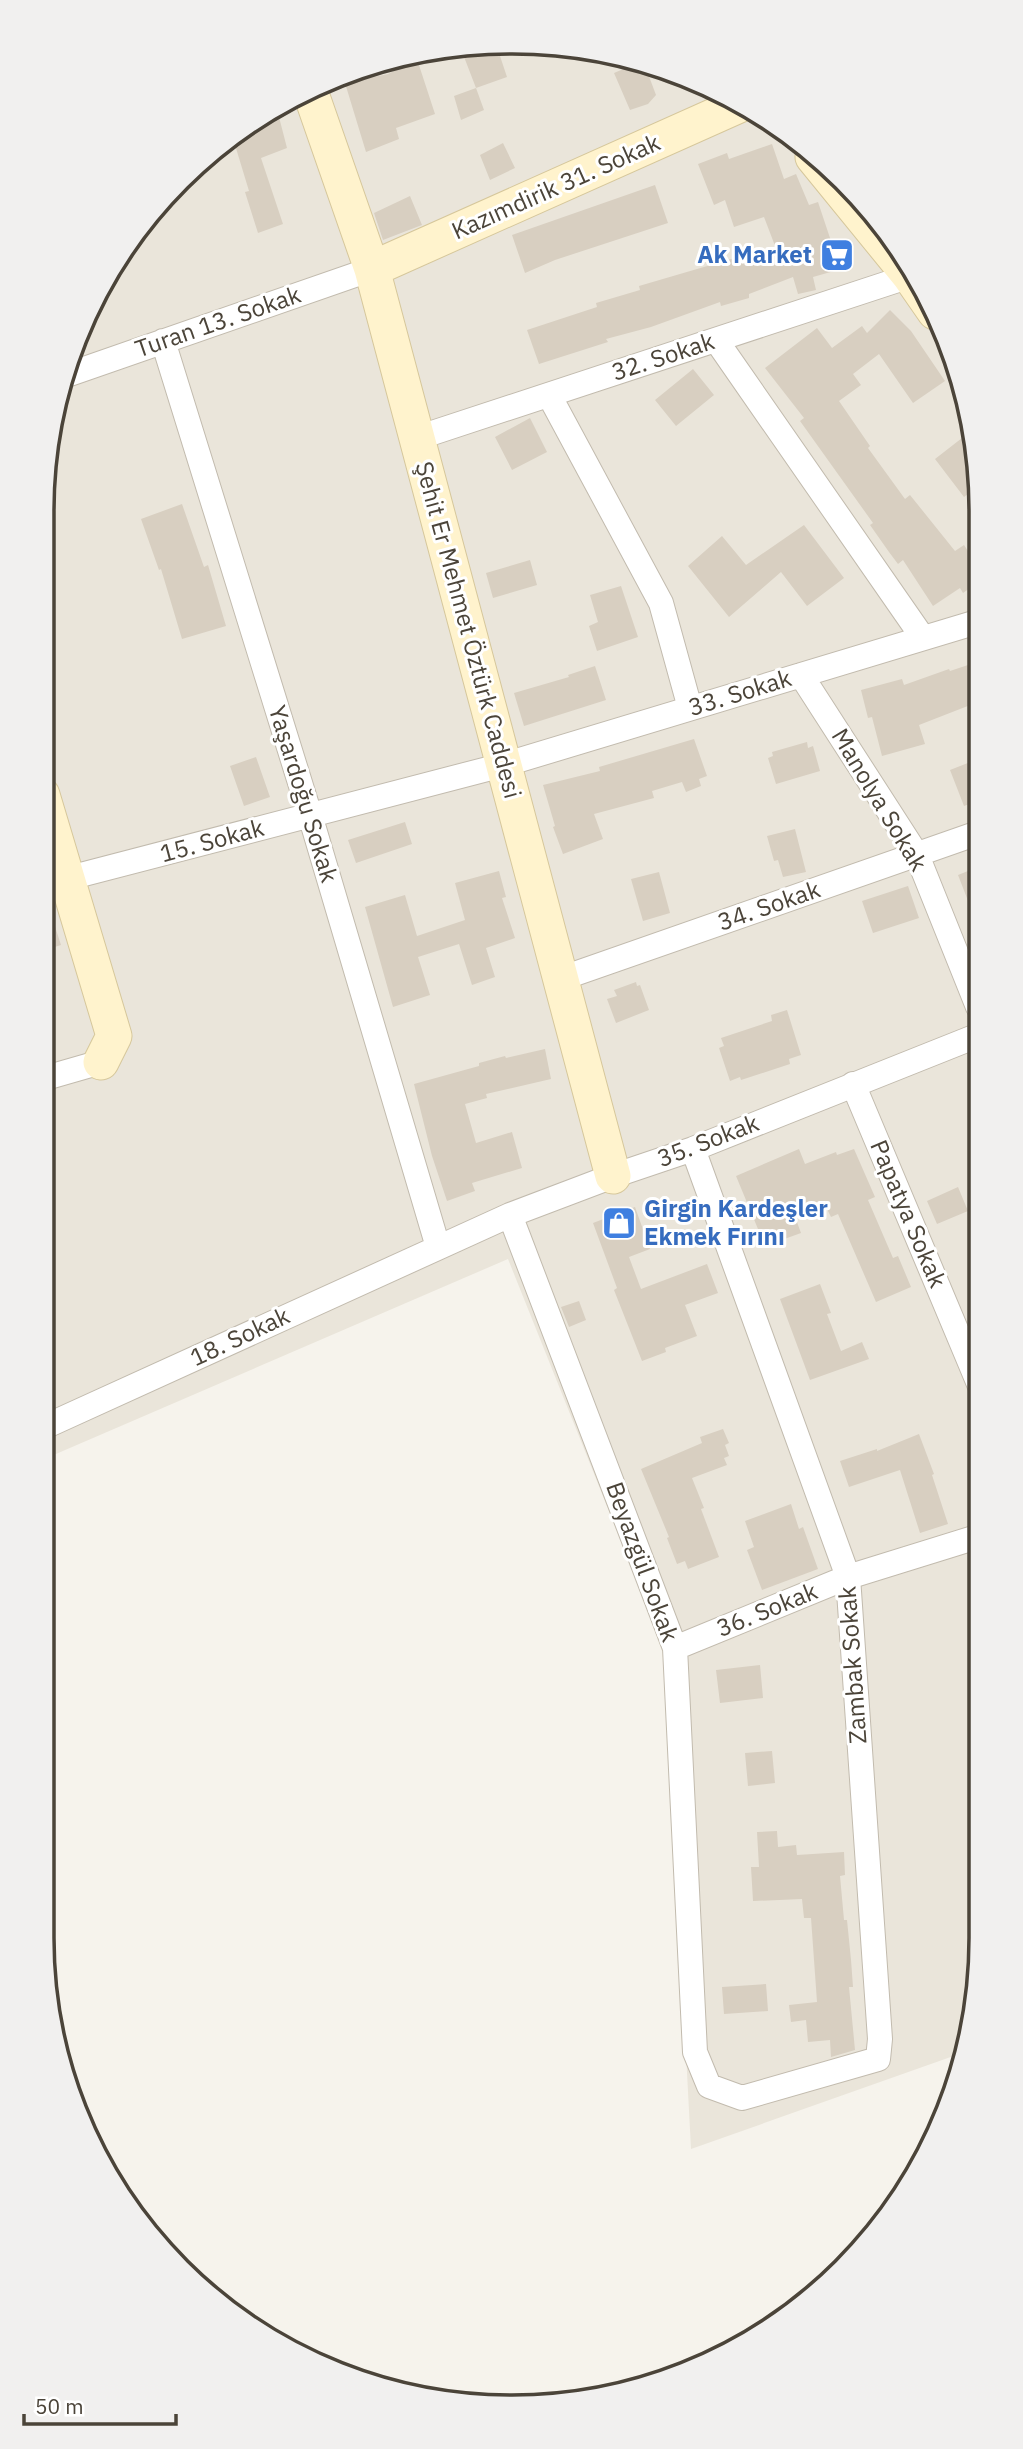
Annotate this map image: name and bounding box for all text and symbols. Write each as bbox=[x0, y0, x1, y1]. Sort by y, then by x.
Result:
street label: Kazımdirik 31. Sokak bbox=[446, 126, 665, 246]
supermarket icon: Ak Market bbox=[818, 236, 856, 274]
place label: Ak Market bbox=[697, 238, 812, 270]
street label: Turan 13. Sokak bbox=[131, 278, 305, 364]
street label: 32. Sokak bbox=[607, 324, 719, 388]
street label: Şehit Er Mehmet Öztürk Caddesi bbox=[409, 458, 529, 802]
street label: 33. Sokak bbox=[684, 661, 796, 723]
street label: Yaşardoğu Sokak bbox=[262, 701, 346, 887]
street label: Manolya Sokak bbox=[825, 722, 935, 877]
street label: 15. Sokak bbox=[156, 811, 268, 869]
street label: 34. Sokak bbox=[713, 872, 824, 937]
street label: 35. Sokak bbox=[652, 1106, 763, 1174]
street label: Papatya Sokak bbox=[863, 1135, 955, 1293]
place label: Girgin Kardeşler Ekmek Fırını bbox=[644, 1192, 828, 1252]
shop icon: Girgin Kardeşler Ekmek Fırını bbox=[600, 1204, 638, 1242]
street label: 18. Sokak bbox=[185, 1299, 295, 1373]
street label: Beyazgül Sokak bbox=[599, 1477, 687, 1646]
street label: 36. Sokak bbox=[711, 1574, 822, 1644]
street label: Zambak Sokak bbox=[831, 1585, 873, 1745]
scale bar bbox=[24, 2382, 177, 2426]
text: 50 m bbox=[35, 2392, 84, 2420]

